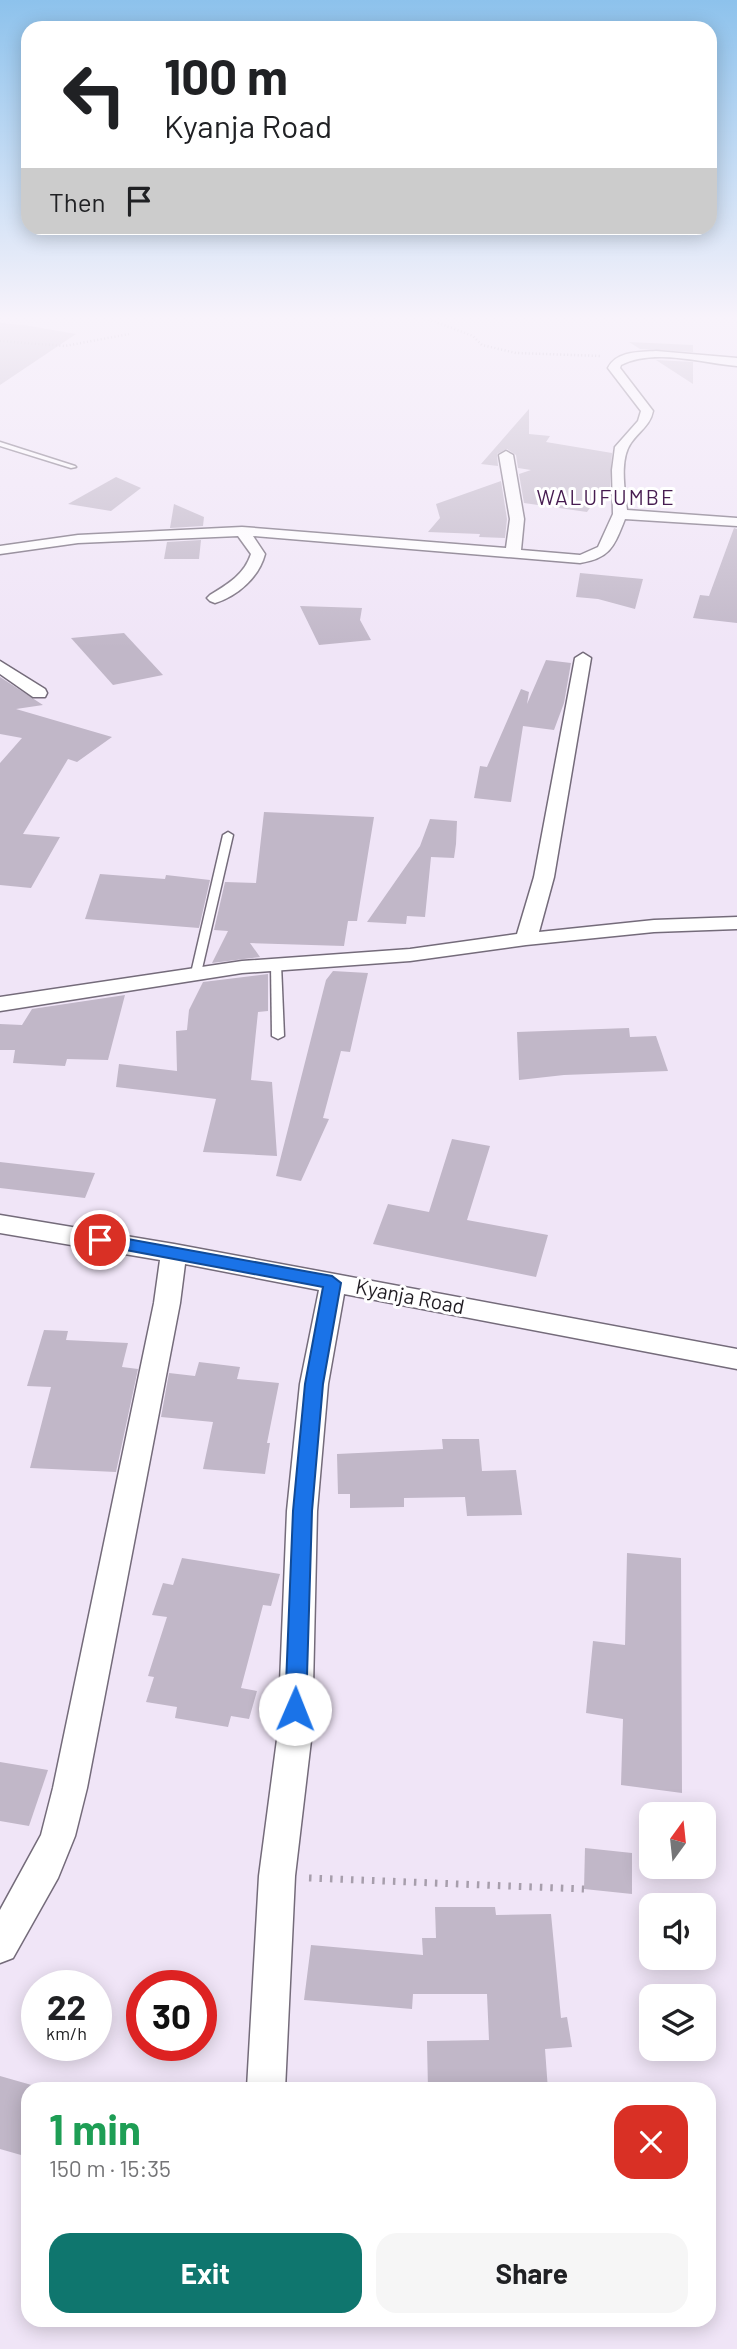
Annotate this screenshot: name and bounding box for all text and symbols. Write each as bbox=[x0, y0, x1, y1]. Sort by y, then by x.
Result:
text: 100 m bbox=[164, 46, 288, 105]
icon: left bbox=[49, 49, 140, 140]
text: Kyanja Road bbox=[164, 106, 332, 144]
icon: arrive bbox=[120, 182, 158, 220]
text: Then bbox=[49, 186, 106, 217]
district label: WALUFUMBE bbox=[536, 484, 676, 509]
pin bbox=[70, 1210, 130, 1270]
icon: arrive bbox=[81, 1221, 119, 1259]
street label: Kyanja Road bbox=[354, 1273, 467, 1318]
position arrow bbox=[258, 1672, 332, 1746]
north arrow bbox=[639, 1802, 716, 1880]
map controls bbox=[639, 1802, 716, 2061]
button: sound bbox=[639, 1893, 716, 1970]
speed limit sign: 30 bbox=[126, 1970, 217, 2061]
button: layers bbox=[639, 1984, 716, 2061]
text: 22 bbox=[47, 1985, 86, 2027]
text: km/h bbox=[46, 2022, 87, 2044]
text: 1 min bbox=[49, 2103, 141, 2153]
button: close bbox=[614, 2105, 688, 2179]
text: 150 m · 15:35 bbox=[49, 2154, 171, 2182]
button: Exit bbox=[49, 2233, 362, 2313]
button: Share bbox=[376, 2233, 688, 2313]

